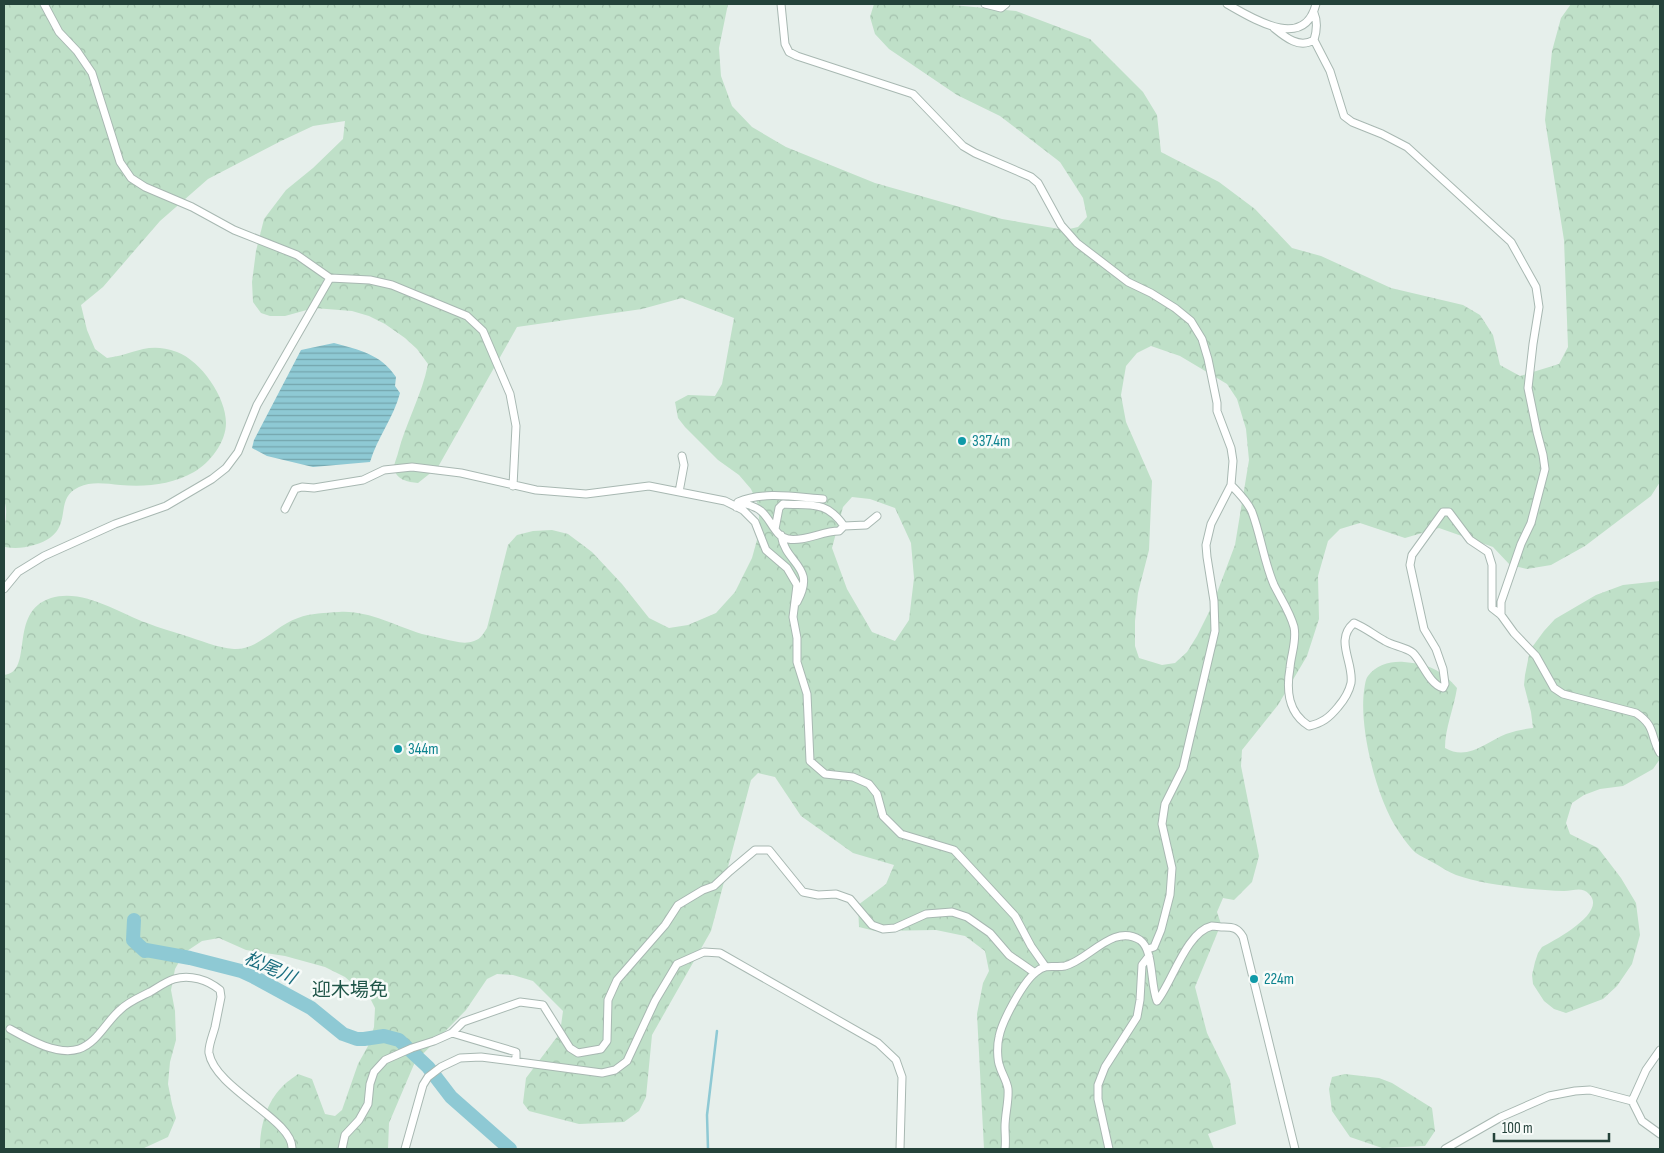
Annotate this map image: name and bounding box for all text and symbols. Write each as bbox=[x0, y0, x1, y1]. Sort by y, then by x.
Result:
place label: 337.4m bbox=[972, 432, 1010, 451]
marker: 337.4m bbox=[956, 435, 968, 447]
place label: 344m bbox=[408, 740, 438, 759]
marker: 344m bbox=[392, 743, 404, 755]
water label: 松尾川 bbox=[241, 947, 301, 989]
place label: 224m bbox=[1264, 970, 1294, 989]
marker: 224m bbox=[1248, 973, 1260, 985]
district label: 迎木場免 bbox=[312, 979, 388, 1002]
scale bar bbox=[1494, 1110, 1609, 1142]
text: 100 m bbox=[1502, 1119, 1533, 1138]

